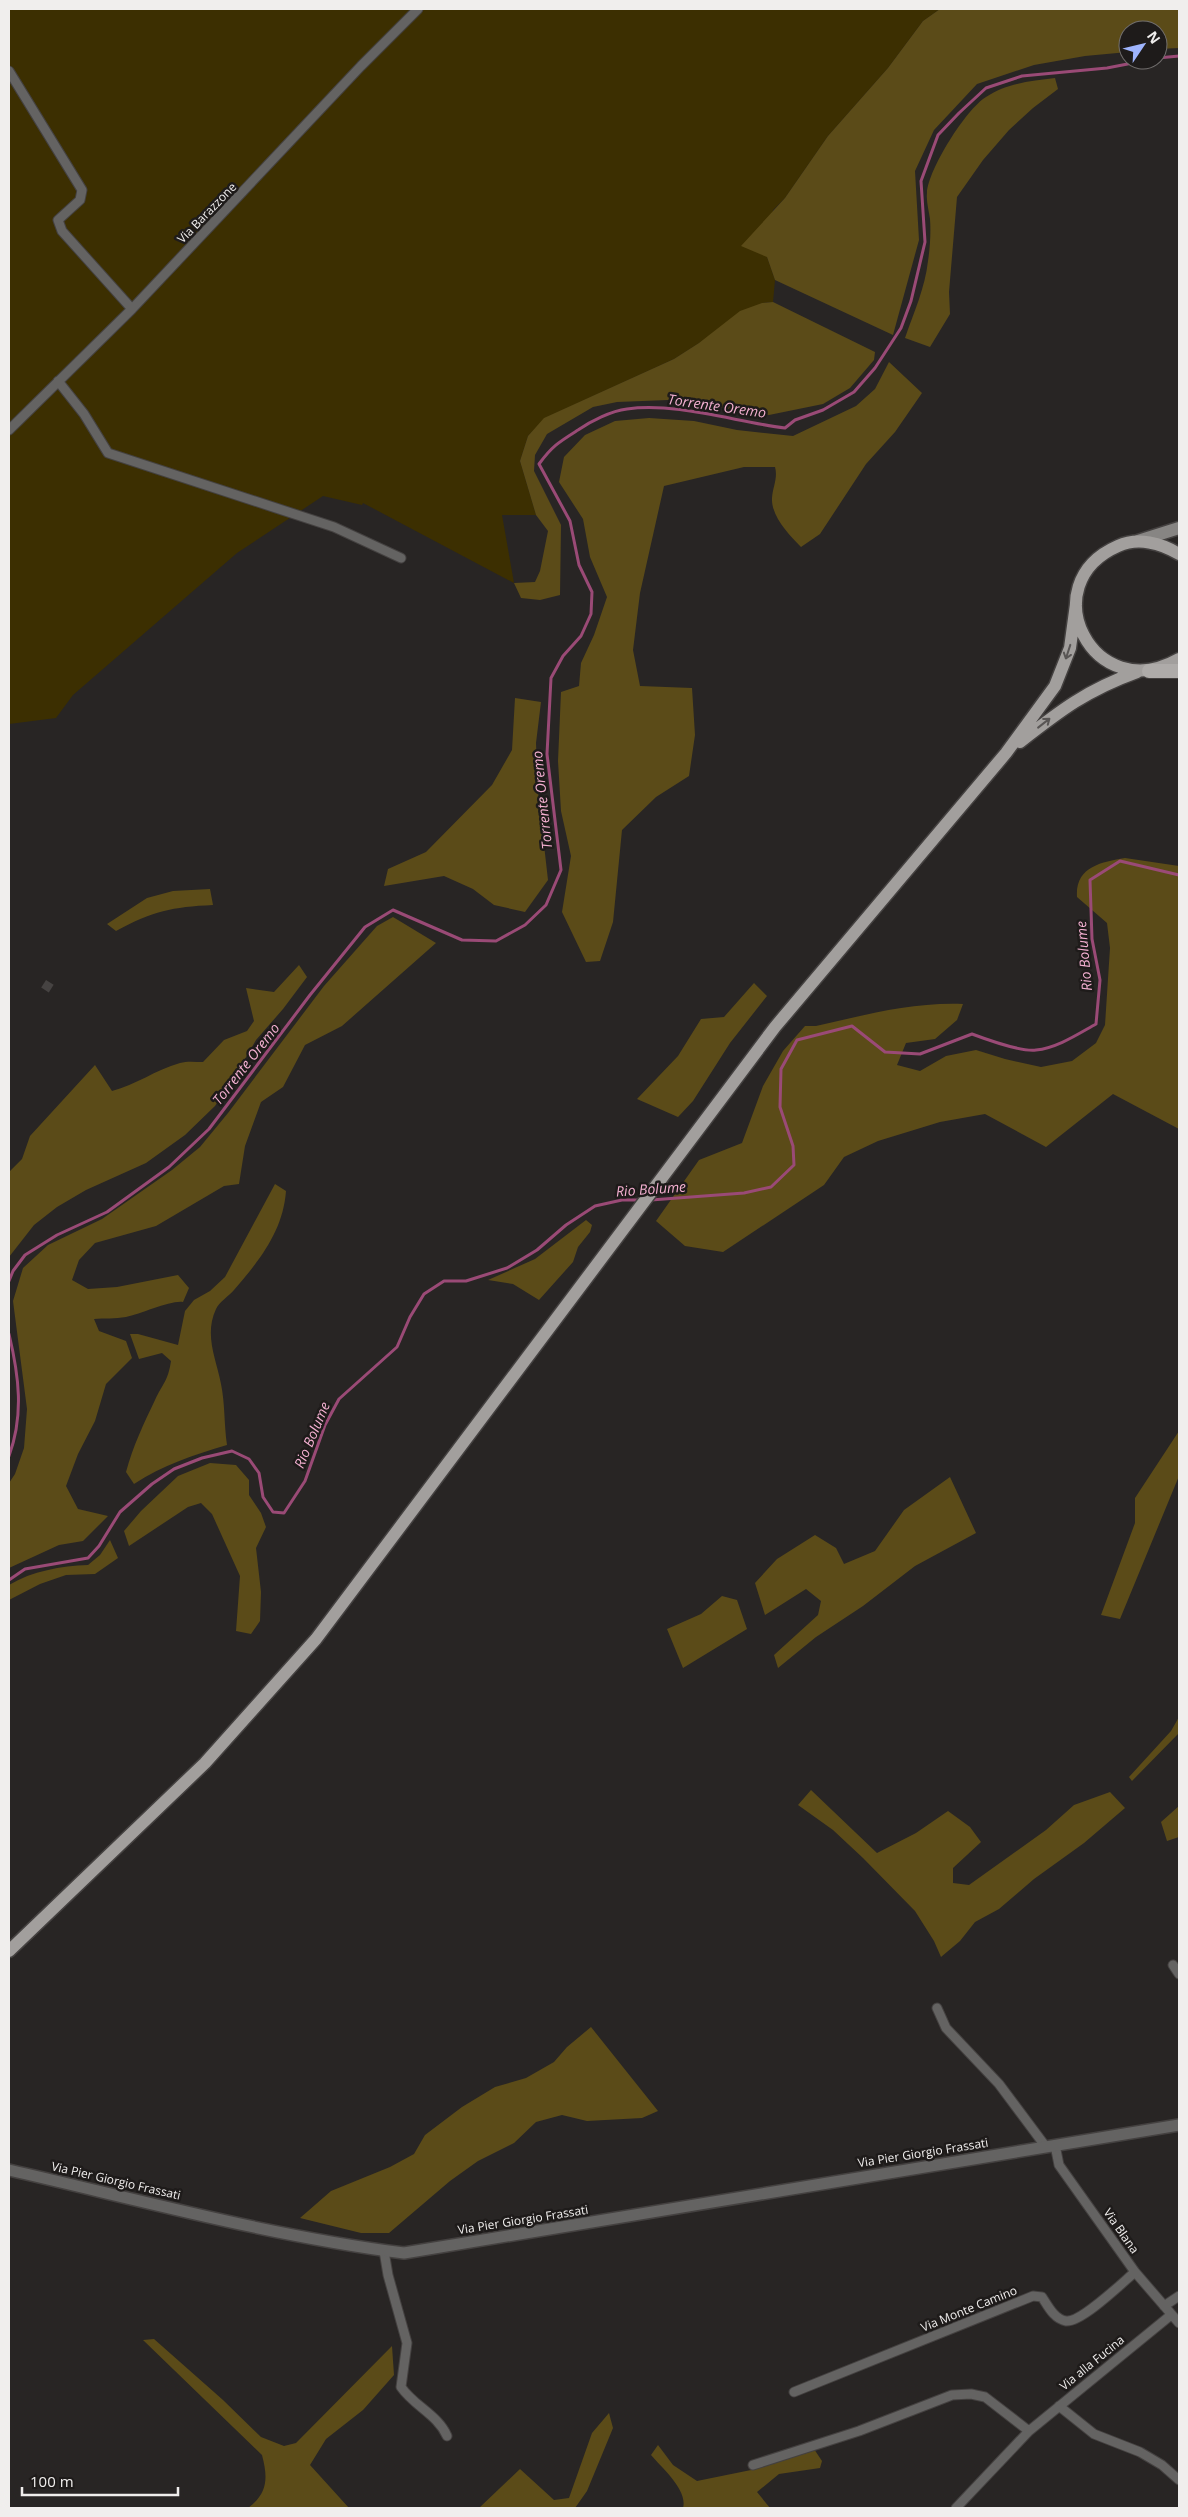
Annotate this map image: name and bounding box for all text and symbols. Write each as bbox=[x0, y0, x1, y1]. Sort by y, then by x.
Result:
north arrow bbox=[1118, 20, 1168, 70]
text: N bbox=[1143, 27, 1165, 47]
street label: Via Barazzone bbox=[173, 178, 240, 247]
water label: Torrente Oremo bbox=[667, 389, 767, 422]
one-way arrow bbox=[1062, 644, 1072, 660]
one-way arrow bbox=[1037, 718, 1051, 728]
water label: Torrente Oremo bbox=[527, 750, 556, 850]
water label: Rio Bolume bbox=[1071, 920, 1096, 992]
water label: Torrente Oremo bbox=[208, 1019, 284, 1108]
water label: Rio Bolume bbox=[615, 1177, 687, 1200]
water label: Rio Bolume bbox=[289, 1399, 334, 1471]
street label: Via Pier Giorgio Frassati bbox=[856, 2134, 989, 2171]
street label: Via Pier Giorgio Frassati bbox=[50, 2157, 182, 2204]
street label: Via Pier Giorgio Frassati bbox=[456, 2201, 589, 2238]
street label: Via Blana bbox=[1100, 2205, 1143, 2257]
street label: Via Monte Camino bbox=[918, 2281, 1019, 2336]
street label: Via alla Fucina bbox=[1056, 2331, 1128, 2394]
scale bar bbox=[22, 2464, 179, 2496]
text: 100 m bbox=[30, 2471, 74, 2491]

